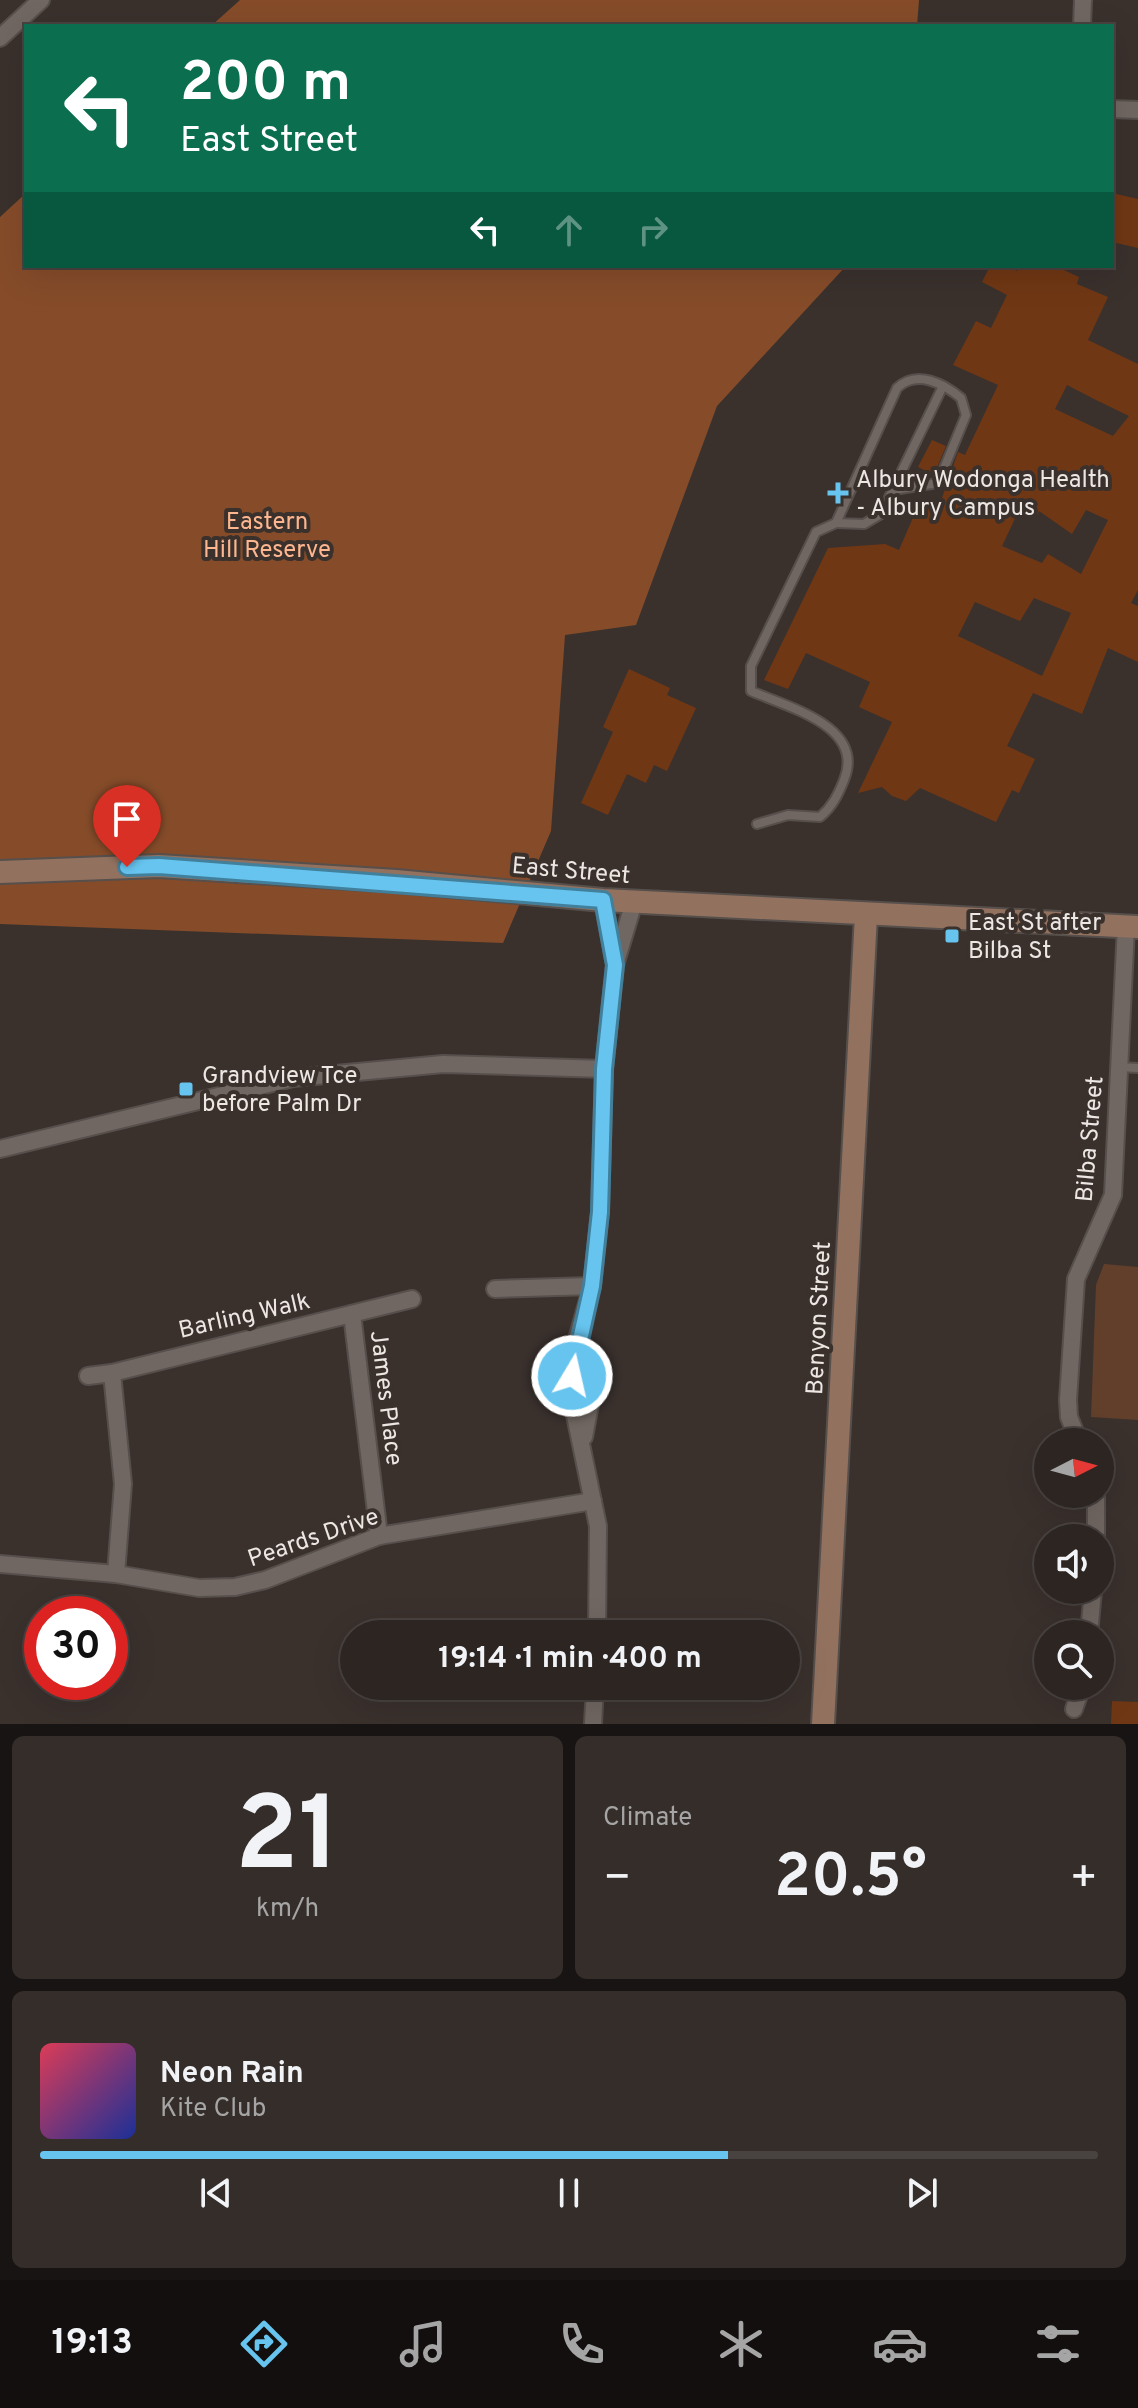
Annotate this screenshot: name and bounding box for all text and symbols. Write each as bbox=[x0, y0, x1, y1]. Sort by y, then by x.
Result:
text: 200 m bbox=[180, 50, 351, 120]
icon: left bbox=[48, 56, 152, 160]
text: East Street bbox=[180, 119, 358, 165]
icon: left bbox=[463, 208, 507, 252]
icon: ahead bbox=[547, 208, 591, 252]
icon: right bbox=[631, 208, 675, 252]
place label: Albury Wodonga Health - Albury Campus bbox=[856, 466, 1110, 524]
marker: Albury Wodonga Health - Albury Campus bbox=[827, 482, 849, 504]
park label: Eastern Hill Reserve bbox=[203, 508, 331, 566]
pin bbox=[93, 785, 161, 867]
icon: arrive bbox=[105, 797, 149, 841]
street label: East Street bbox=[510, 852, 631, 892]
place label: East St after Bilba St bbox=[968, 909, 1102, 967]
marker: East St after Bilba St bbox=[943, 927, 961, 945]
place label: Grandview Tce before Palm Dr bbox=[202, 1062, 362, 1120]
street label: Bilba Street bbox=[1071, 1075, 1111, 1203]
marker: Grandview Tce before Palm Dr bbox=[177, 1080, 195, 1098]
street label: Benyon Street bbox=[801, 1241, 839, 1396]
street label: Barling Walk bbox=[176, 1287, 313, 1347]
street label: James Place bbox=[362, 1329, 408, 1467]
position arrow bbox=[530, 1334, 614, 1418]
north arrow bbox=[1034, 1428, 1114, 1508]
map controls bbox=[1034, 1428, 1114, 1700]
street label: Peards Drive bbox=[244, 1502, 383, 1575]
button: sound bbox=[1034, 1524, 1114, 1604]
speed limit sign: 30 bbox=[24, 1596, 128, 1700]
button: search bbox=[1034, 1620, 1114, 1700]
text: 19:14 · 1 min · 400 m bbox=[438, 1641, 702, 1678]
text: 21 bbox=[235, 1775, 340, 1907]
text: Climate bbox=[603, 1802, 692, 1835]
text: 20.5° bbox=[774, 1842, 927, 1918]
text: − bbox=[603, 1852, 631, 1908]
text: + bbox=[1070, 1852, 1098, 1908]
text: km/h bbox=[256, 1893, 319, 1926]
text: Neon Rain bbox=[160, 2056, 304, 2093]
text: Kite Club bbox=[160, 2093, 266, 2126]
icon: previous bbox=[194, 2171, 238, 2215]
icon: pause bbox=[547, 2171, 591, 2215]
icon: next bbox=[900, 2171, 944, 2215]
icon: directions bbox=[236, 2316, 292, 2372]
icon: music bbox=[395, 2316, 451, 2372]
icon: phone bbox=[554, 2316, 610, 2372]
icon: climate bbox=[713, 2316, 769, 2372]
icon: car bbox=[872, 2316, 928, 2372]
icon: filters bbox=[1030, 2316, 1086, 2372]
text: 19:13 bbox=[51, 2321, 133, 2367]

